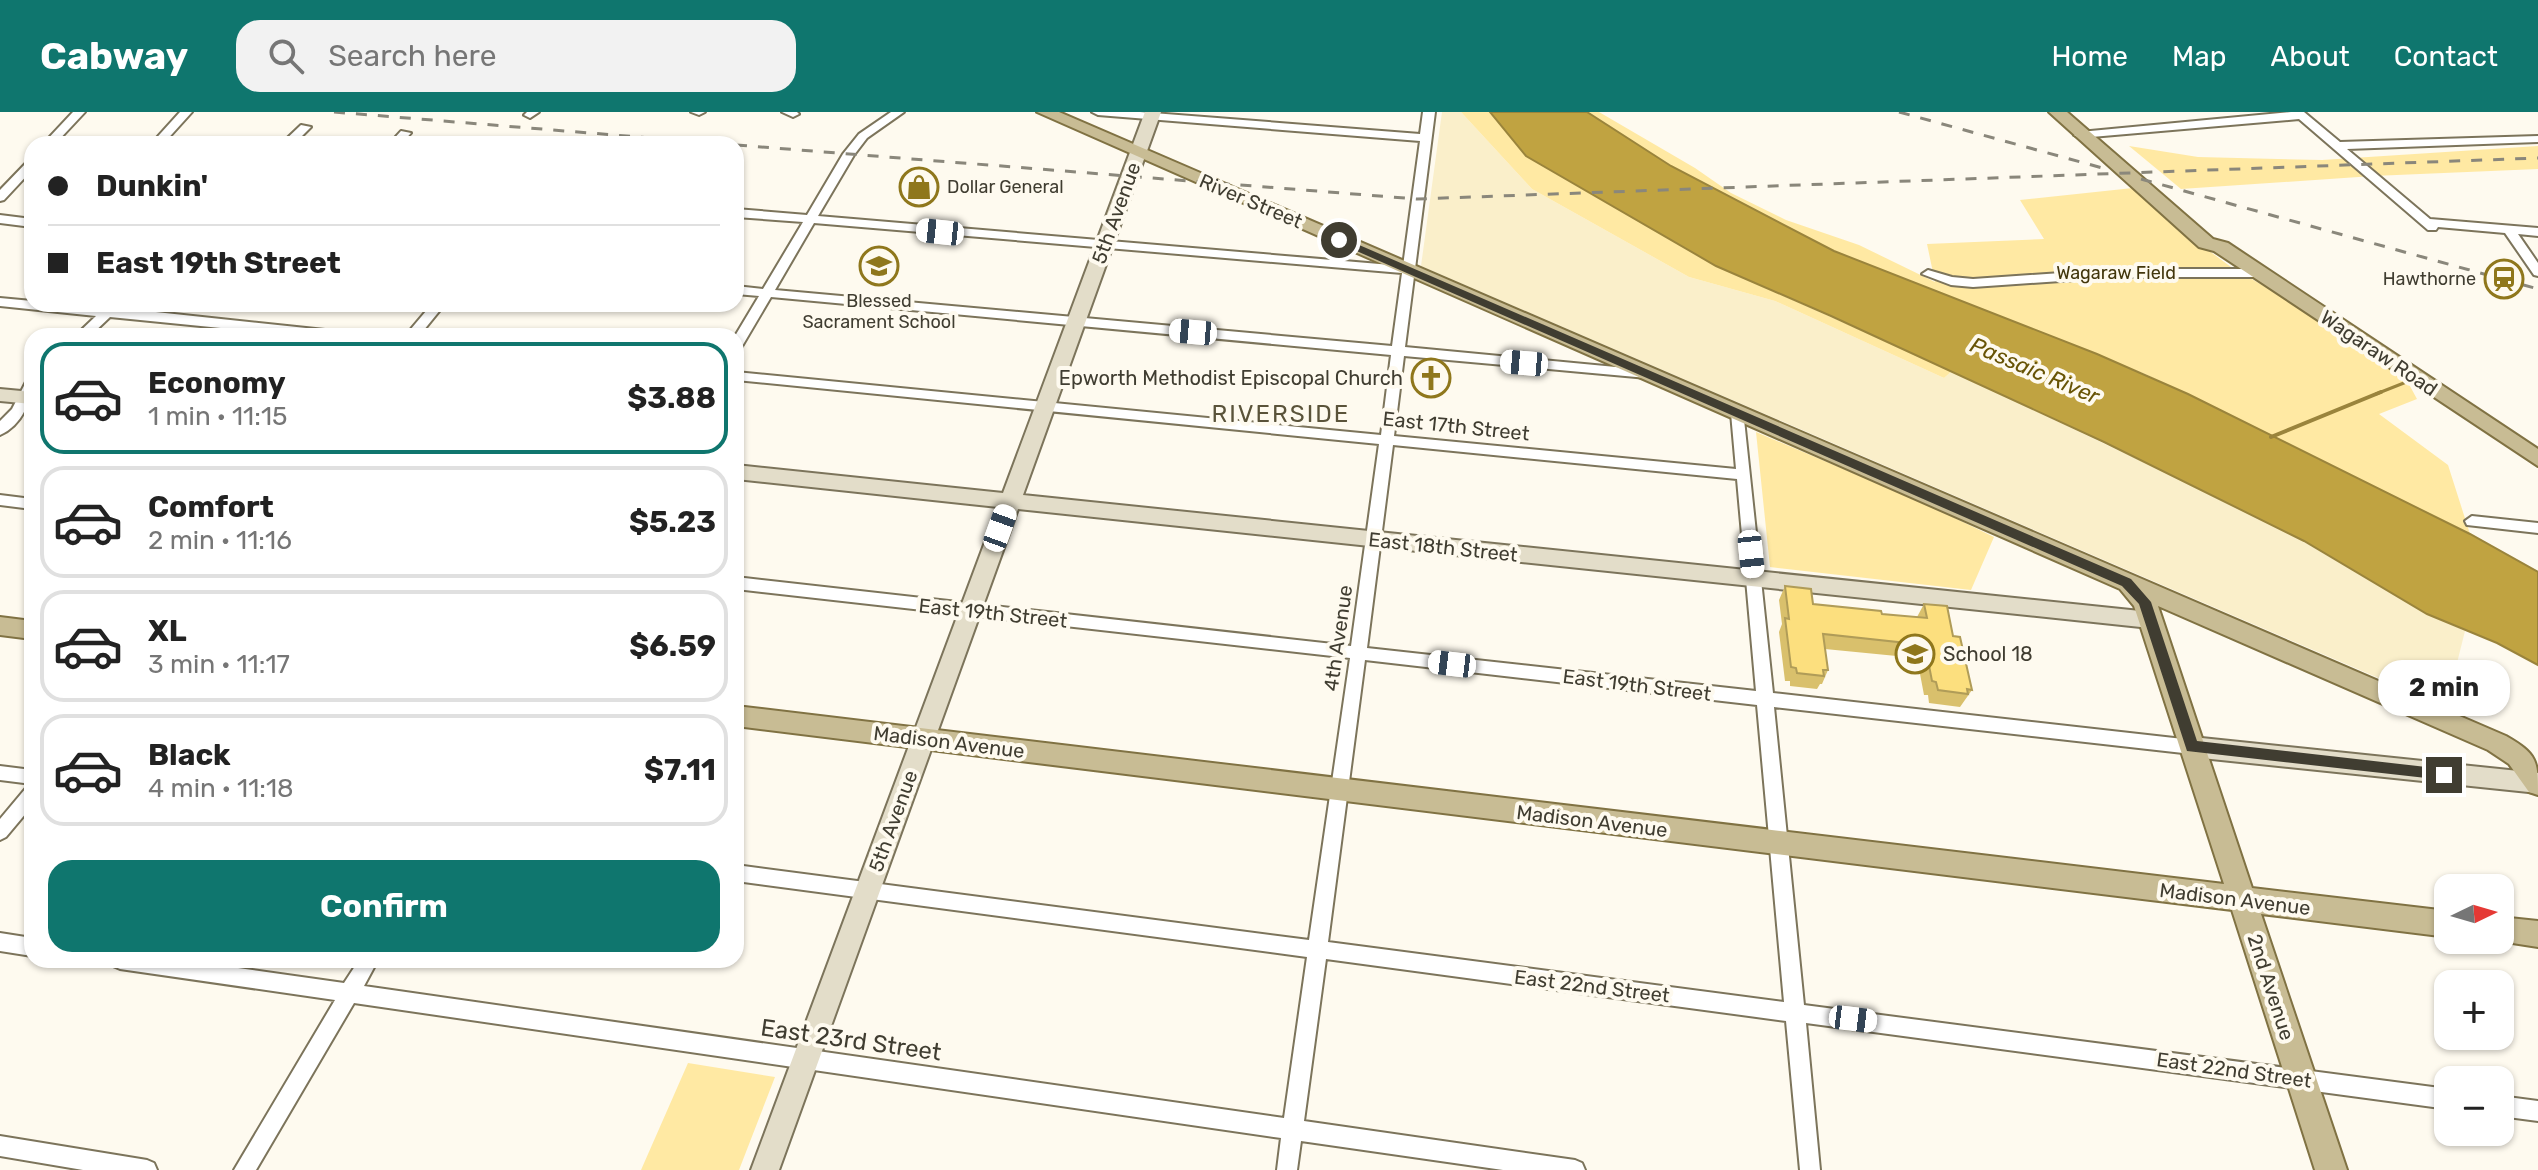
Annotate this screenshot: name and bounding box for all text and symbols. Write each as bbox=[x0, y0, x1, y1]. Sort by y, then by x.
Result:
search box bbox=[236, 20, 796, 92]
text: Cabway bbox=[40, 33, 188, 79]
icon: search bbox=[264, 34, 308, 78]
text: Search here bbox=[328, 38, 496, 74]
text: Home bbox=[2051, 40, 2128, 73]
text: Map bbox=[2172, 40, 2226, 73]
text: About bbox=[2270, 40, 2350, 73]
text: Contact bbox=[2394, 40, 2498, 73]
street label: 5th Avenue bbox=[1087, 159, 1145, 267]
shop icon: Dollar General bbox=[898, 166, 940, 208]
text: Dunkin' bbox=[96, 168, 208, 204]
street label: River Street bbox=[1196, 169, 1306, 234]
place label: Dollar General bbox=[947, 176, 1064, 198]
car bbox=[915, 218, 965, 246]
route start bbox=[1321, 222, 1357, 258]
text: East 19th Street bbox=[96, 245, 341, 281]
school or university icon: Blessed Sacrament School bbox=[858, 245, 900, 287]
station icon: Hawthorne bbox=[2483, 258, 2525, 300]
park label: Wagaraw Field bbox=[2056, 262, 2176, 284]
place label: Hawthorne bbox=[2383, 268, 2476, 290]
place label: Blessed Sacrament School bbox=[802, 290, 956, 333]
street label: Wagaraw Road bbox=[2316, 305, 2442, 401]
car bbox=[1168, 318, 1218, 346]
water label: Passaic River bbox=[1966, 331, 2105, 410]
car bbox=[1499, 349, 1549, 377]
church icon: Epworth Methodist Episcopal Church bbox=[1410, 357, 1452, 399]
icon: car bbox=[52, 362, 124, 434]
text: Economy bbox=[148, 365, 286, 401]
place label: Epworth Methodist Episcopal Church bbox=[1059, 366, 1403, 390]
text: $3.88 bbox=[627, 380, 716, 416]
district label: RIVERSIDE bbox=[1212, 400, 1350, 428]
text: 1 min · 11:15 bbox=[148, 401, 287, 432]
street label: East 17th Street bbox=[1381, 406, 1531, 446]
icon: car bbox=[52, 486, 124, 558]
text: Comfort bbox=[148, 489, 274, 525]
car bbox=[981, 501, 1019, 555]
text: $5.23 bbox=[629, 504, 716, 540]
text: 2 min · 11:16 bbox=[148, 525, 292, 556]
street label: East 18th Street bbox=[1367, 527, 1519, 567]
car bbox=[1737, 529, 1765, 579]
street label: 4th Avenue bbox=[1319, 583, 1357, 693]
street label: East 19th Street bbox=[918, 593, 1069, 633]
icon: car bbox=[52, 610, 124, 682]
text: XL bbox=[148, 613, 187, 649]
text: $6.59 bbox=[629, 628, 716, 664]
school or university icon: School 18 bbox=[1894, 633, 1936, 675]
place label: School 18 bbox=[1943, 642, 2033, 666]
text: 3 min · 11:17 bbox=[148, 649, 290, 680]
car bbox=[1427, 649, 1477, 679]
callout: 2 min bbox=[2378, 659, 2510, 715]
street label: East 19th Street bbox=[1561, 664, 1713, 706]
text: 2 min bbox=[2409, 672, 2479, 703]
street label: Madison Avenue bbox=[872, 721, 1026, 763]
icon: car bbox=[52, 734, 124, 806]
text: Black bbox=[148, 737, 231, 773]
text: $7.11 bbox=[644, 752, 716, 788]
route end bbox=[2426, 757, 2462, 793]
street label: 5th Avenue bbox=[864, 767, 922, 875]
text: 4 min · 11:18 bbox=[148, 773, 294, 804]
street label: Madison Avenue bbox=[1515, 800, 1669, 842]
button: Confirm bbox=[48, 860, 720, 952]
north arrow bbox=[2434, 874, 2514, 954]
map controls bbox=[2434, 874, 2514, 1146]
street label: Madison Avenue bbox=[2158, 878, 2312, 920]
street label: 2nd Avenue bbox=[2243, 931, 2299, 1043]
street label: East 22nd Street bbox=[1513, 965, 1671, 1007]
button: + bbox=[2434, 970, 2514, 1050]
car bbox=[1828, 1004, 1878, 1034]
street label: East 23rd Street bbox=[759, 1013, 943, 1067]
street label: East 22nd Street bbox=[2155, 1047, 2313, 1093]
button: − bbox=[2434, 1066, 2514, 1146]

